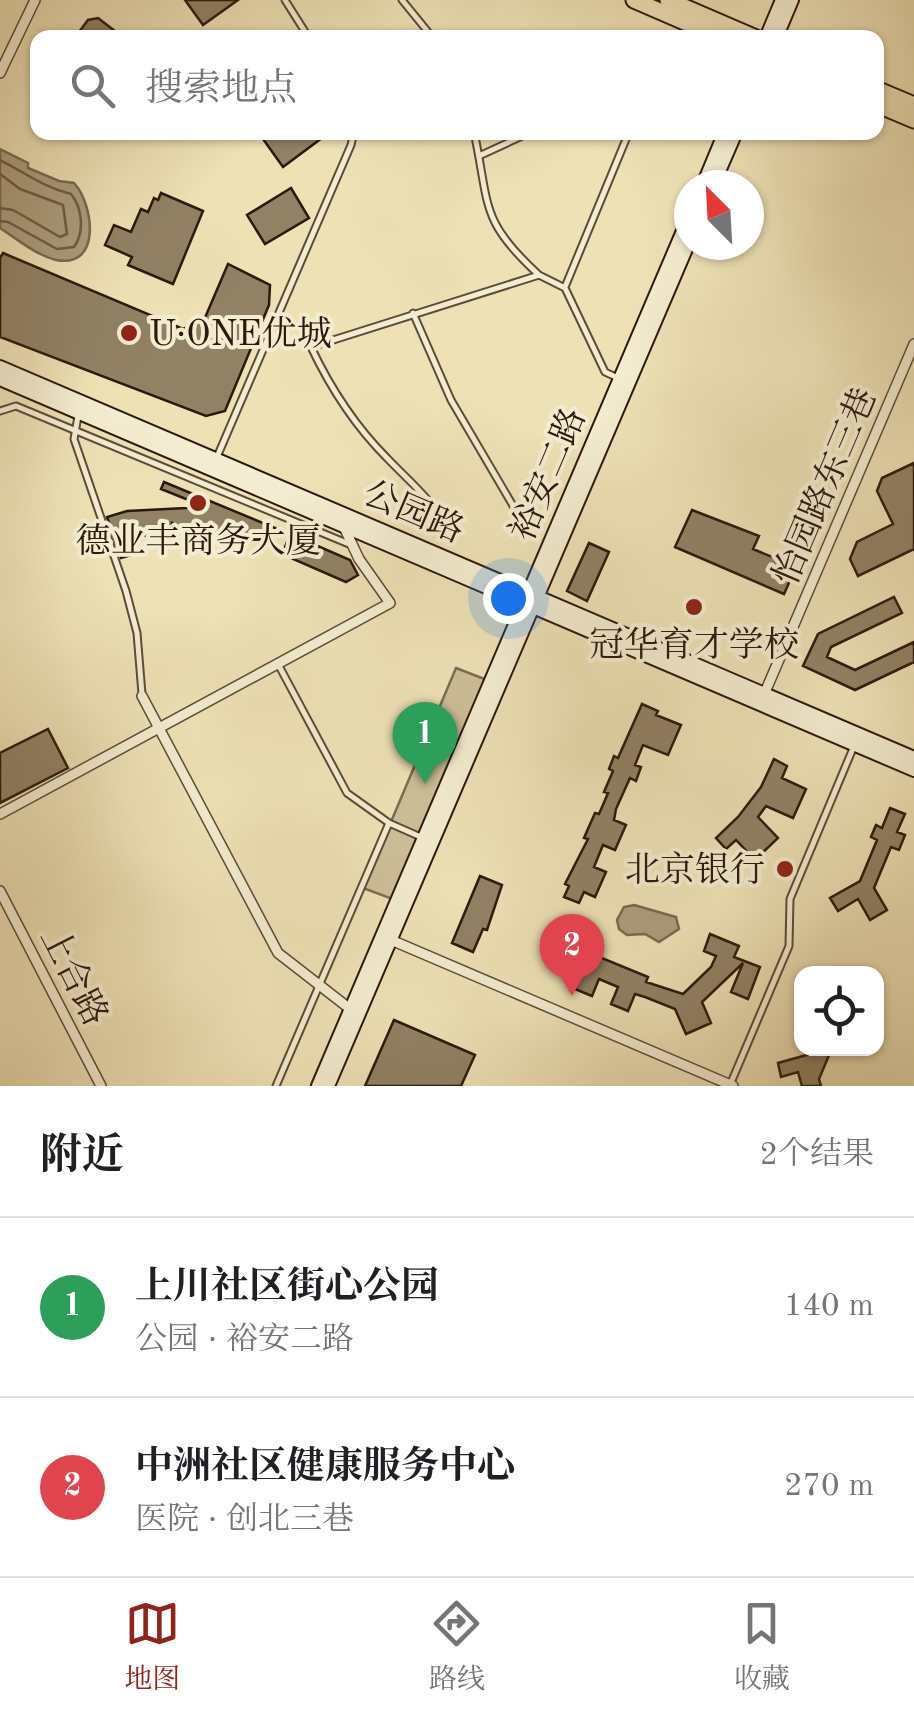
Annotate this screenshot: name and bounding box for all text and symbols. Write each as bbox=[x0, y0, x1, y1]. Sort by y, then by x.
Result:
search box bbox=[30, 30, 884, 140]
icon: search bbox=[65, 58, 120, 113]
text: 搜索地点 bbox=[145, 71, 297, 109]
north arrow bbox=[674, 170, 764, 260]
place label: U·ONE优城 bbox=[149, 315, 332, 353]
marker: U·ONE优城 bbox=[118, 322, 140, 344]
street label: 怡园路东三巷 bbox=[766, 382, 883, 590]
street label: 裕安二路 bbox=[503, 403, 593, 546]
street label: 公园路 bbox=[358, 474, 469, 550]
marker: 德业丰商务大厦 bbox=[187, 492, 209, 514]
place label: 德业丰商务大厦 bbox=[75, 522, 321, 560]
your location bbox=[483, 573, 534, 624]
marker: 冠华育才学校 bbox=[683, 596, 705, 618]
place label: 冠华育才学校 bbox=[589, 626, 799, 664]
pin: 1 bbox=[392, 702, 458, 784]
place label: 北京银行 bbox=[625, 851, 765, 889]
marker: 北京银行 bbox=[774, 858, 796, 880]
pin: 2 bbox=[540, 914, 604, 996]
street label: 上合路 bbox=[33, 921, 115, 1032]
map controls bbox=[794, 966, 884, 1056]
button: locate bbox=[794, 966, 884, 1056]
text: 附近 bbox=[40, 1136, 124, 1178]
text: 2个结果 bbox=[759, 1140, 874, 1172]
text: 上川社区街心公园 bbox=[135, 1269, 439, 1307]
text: 1 bbox=[63, 1291, 82, 1323]
text: 140 m bbox=[784, 1291, 874, 1323]
text: 公园 · 裕安二路 bbox=[135, 1325, 354, 1357]
text: 中洲社区健康服务中心 bbox=[135, 1449, 515, 1487]
text: 2 bbox=[63, 1471, 82, 1503]
text: 270 m bbox=[784, 1471, 874, 1503]
text: 医院 · 创北三巷 bbox=[135, 1505, 354, 1537]
tab: 地图 bbox=[124, 1596, 180, 1699]
tab: 路线 bbox=[429, 1596, 485, 1699]
tab: 收藏 bbox=[734, 1596, 790, 1699]

